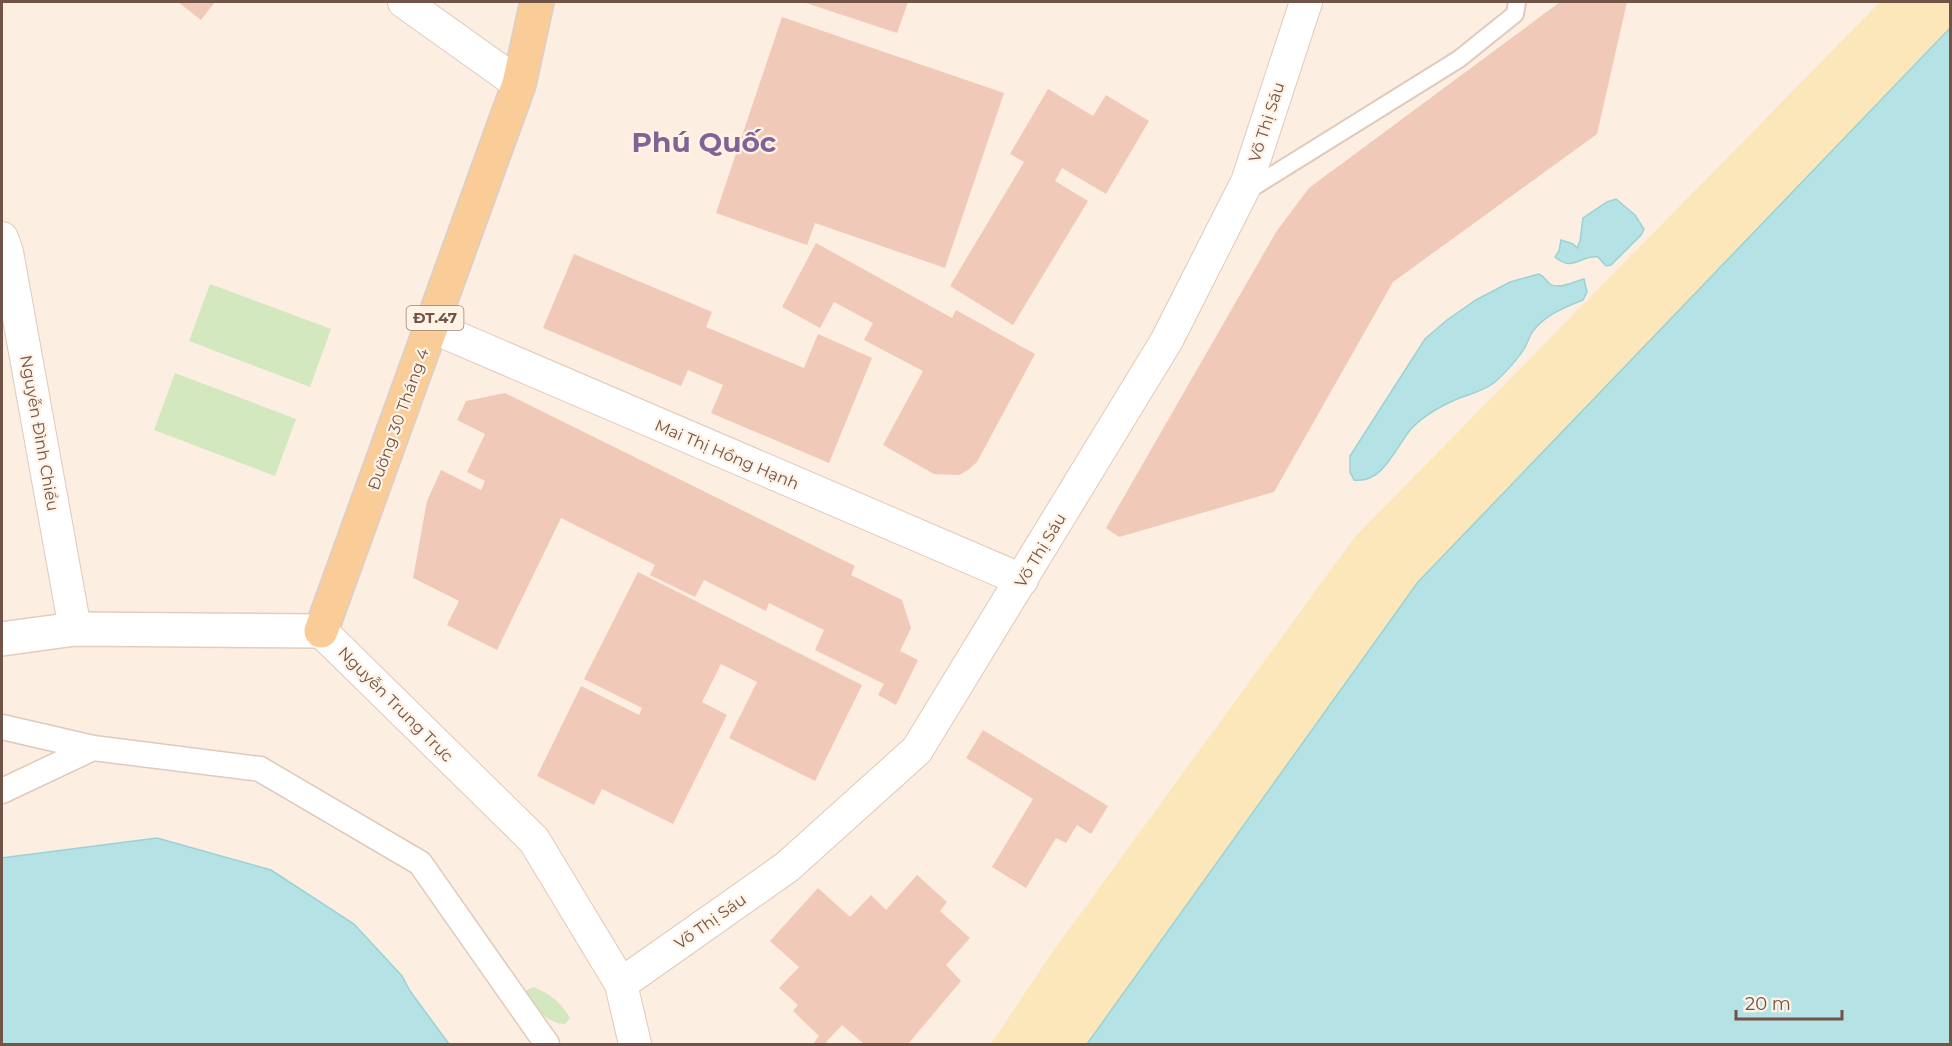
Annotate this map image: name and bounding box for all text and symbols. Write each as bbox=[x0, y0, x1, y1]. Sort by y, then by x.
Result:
street label: Võ Thị Sáu bbox=[1245, 80, 1288, 165]
district label: Phú Quốc bbox=[632, 125, 777, 159]
road number: ĐT.47 bbox=[406, 306, 464, 330]
street label: Đường 30 Tháng 4 bbox=[364, 345, 433, 493]
street label: Nguyễn Đình Chiểu bbox=[16, 354, 63, 513]
street label: Mai Thị Hồng Hạnh bbox=[652, 415, 802, 493]
street label: Võ Thị Sáu bbox=[1011, 510, 1070, 591]
street label: Nguyễn Trung Trực bbox=[334, 643, 457, 766]
street label: Võ Thị Sáu bbox=[671, 890, 750, 953]
scale bar bbox=[1736, 983, 1842, 1021]
text: 20 m bbox=[1745, 993, 1791, 1015]

